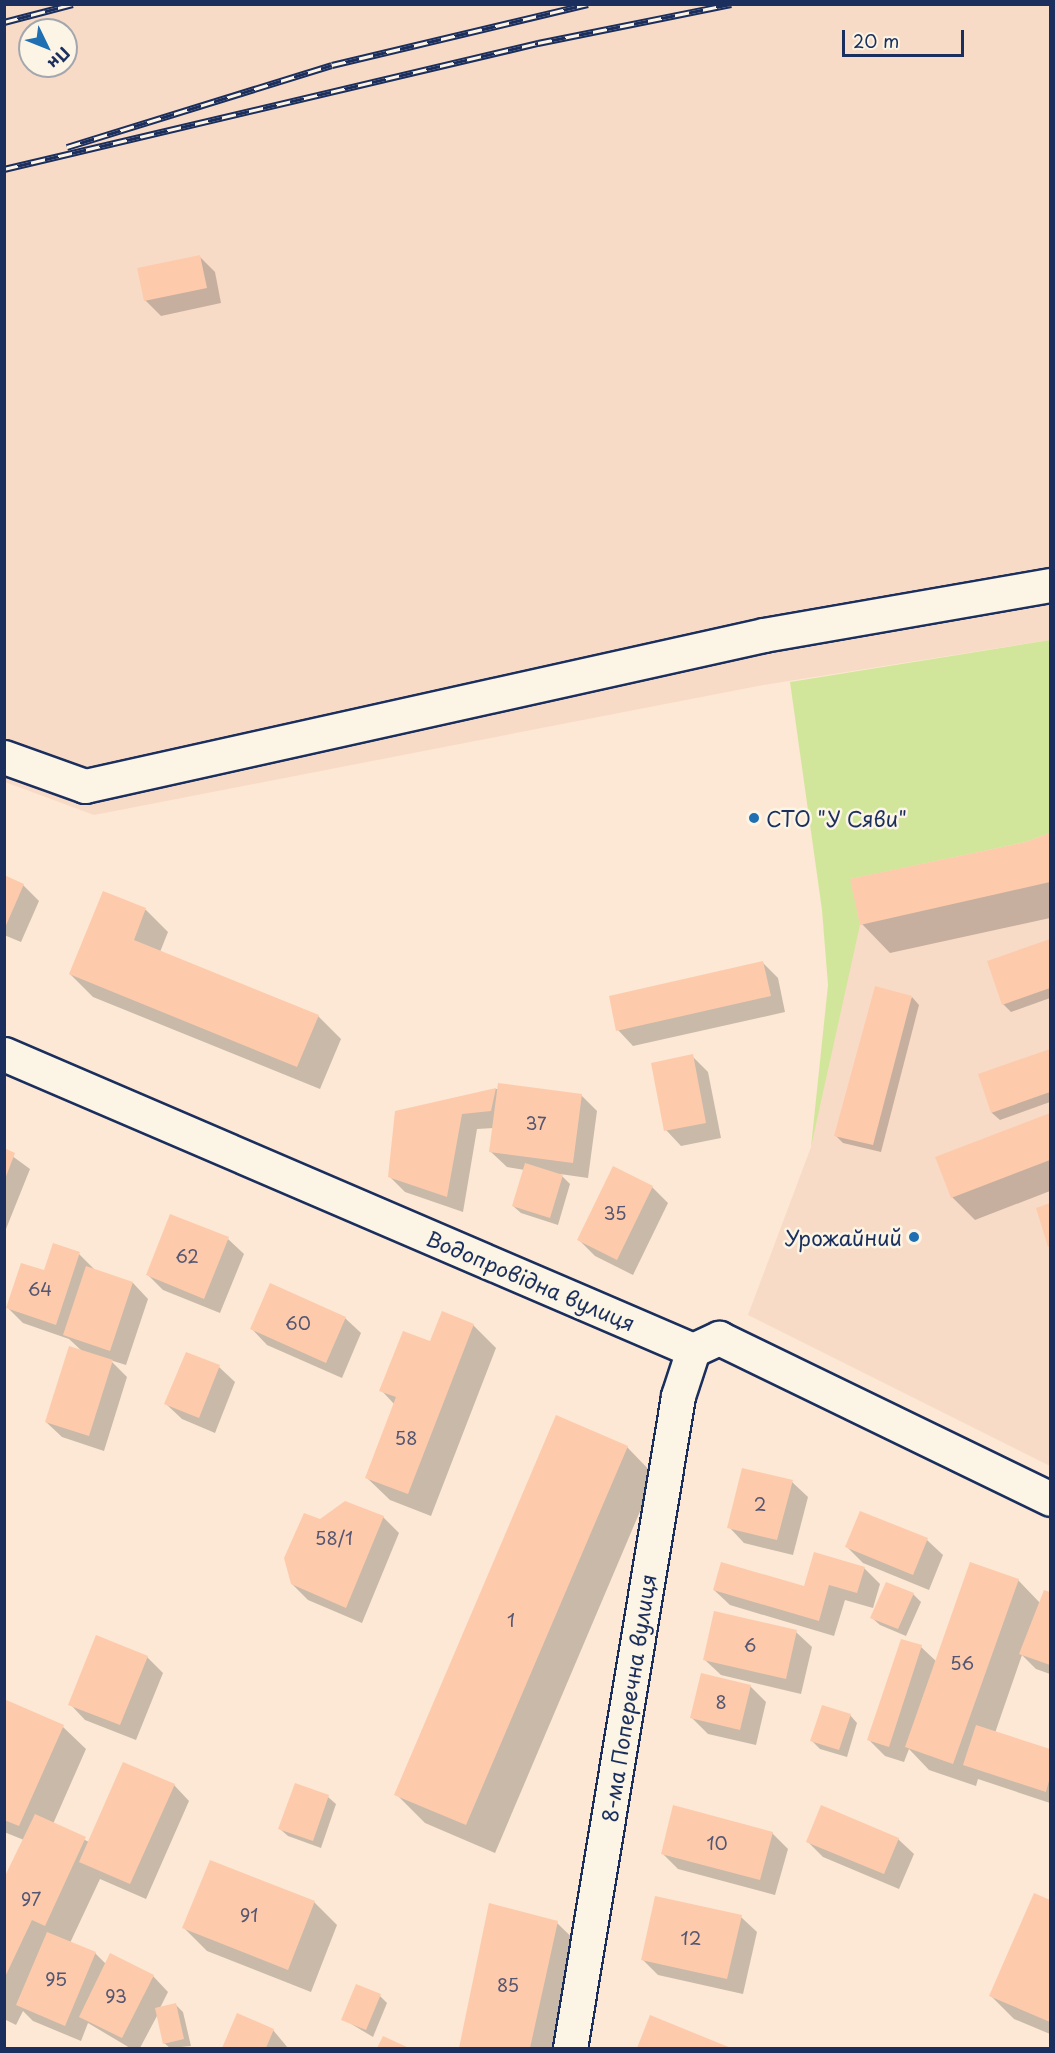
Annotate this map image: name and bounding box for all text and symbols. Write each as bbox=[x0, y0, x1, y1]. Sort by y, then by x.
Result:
north arrow bbox=[18, 18, 78, 78]
scale bar bbox=[845, 18, 966, 56]
text: 20 m bbox=[853, 27, 899, 54]
text: Пн bbox=[43, 42, 76, 76]
place label: СТО "У Сяви" bbox=[766, 805, 909, 831]
marker: СТО "У Сяви" bbox=[747, 811, 761, 825]
house number: 37 bbox=[525, 1112, 547, 1134]
house number: 35 bbox=[603, 1202, 627, 1224]
street label: Водопровідна вулиця bbox=[422, 1224, 640, 1336]
place label: Урожайний bbox=[785, 1224, 902, 1250]
marker: Урожайний bbox=[907, 1230, 921, 1244]
house number: 62 bbox=[175, 1245, 199, 1267]
house number: 64 bbox=[28, 1278, 52, 1300]
house number: 60 bbox=[285, 1312, 311, 1334]
house number: 58 bbox=[395, 1427, 417, 1449]
house number: 2 bbox=[754, 1493, 766, 1515]
house number: 58/1 bbox=[315, 1527, 353, 1549]
street label: 8-ма Поперечна вулиця bbox=[596, 1571, 660, 1825]
house number: 1 bbox=[507, 1609, 515, 1631]
house number: 6 bbox=[744, 1634, 756, 1656]
house number: 56 bbox=[950, 1652, 974, 1674]
house number: 8 bbox=[715, 1691, 727, 1713]
house number: 10 bbox=[706, 1832, 728, 1854]
house number: 97 bbox=[21, 1888, 41, 1910]
house number: 91 bbox=[240, 1904, 258, 1926]
house number: 12 bbox=[681, 1927, 701, 1949]
house number: 95 bbox=[45, 1968, 67, 1990]
house number: 85 bbox=[497, 1974, 519, 1996]
house number: 93 bbox=[105, 1985, 127, 2007]

